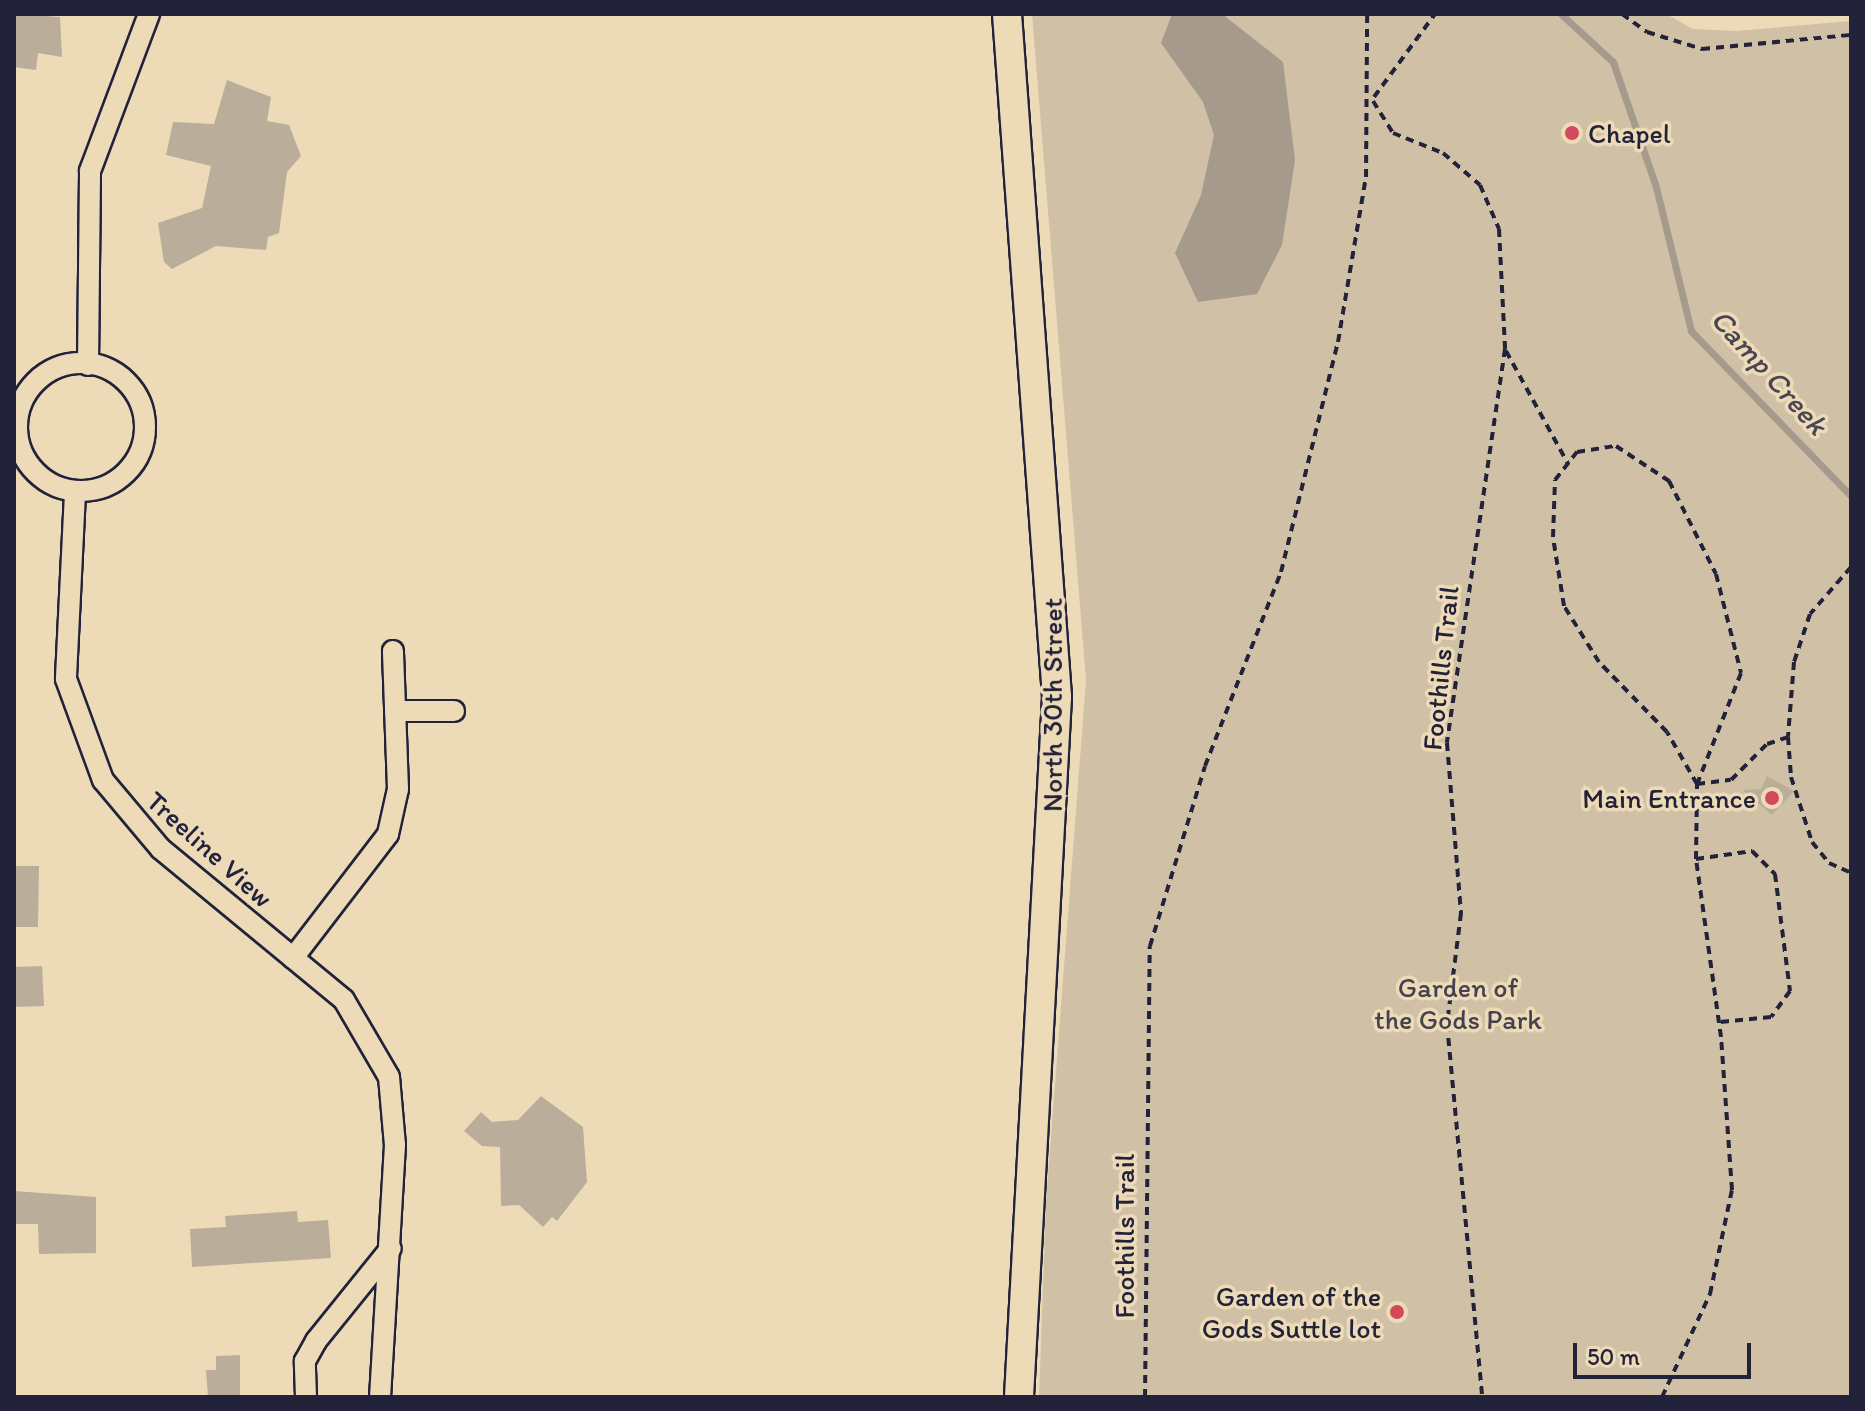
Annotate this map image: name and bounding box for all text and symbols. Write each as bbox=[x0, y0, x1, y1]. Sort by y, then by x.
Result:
place label: Chapel bbox=[1588, 116, 1671, 150]
marker: Chapel bbox=[1563, 124, 1581, 142]
water label: Camp Creek bbox=[1703, 302, 1835, 442]
street label: Foothills Trail bbox=[1415, 585, 1465, 751]
street label: North 30th Street bbox=[1035, 598, 1069, 812]
place label: Main Entrance bbox=[1581, 781, 1756, 815]
street label: Treeline View bbox=[140, 784, 280, 914]
marker: Main Entrance bbox=[1763, 789, 1781, 807]
park label: Garden of the Gods Park bbox=[1374, 970, 1542, 1036]
street label: Foothills Trail bbox=[1107, 1154, 1141, 1318]
place label: Garden of the Gods Suttle lot bbox=[1202, 1279, 1381, 1345]
marker: Garden of the Gods Suttle lot bbox=[1388, 1303, 1406, 1321]
scale bar bbox=[1577, 1327, 1755, 1377]
text: 50 m bbox=[1587, 1342, 1640, 1371]

